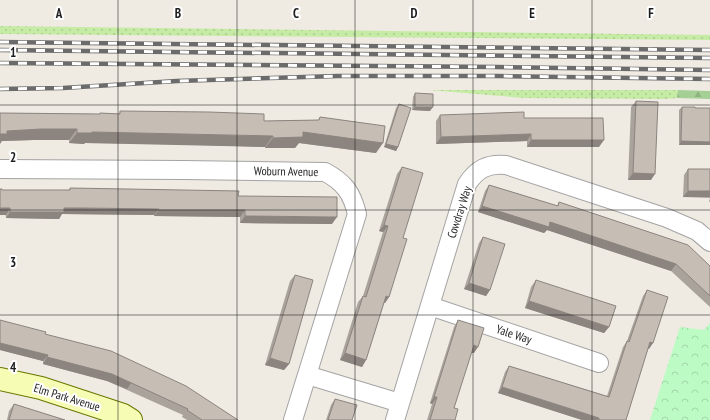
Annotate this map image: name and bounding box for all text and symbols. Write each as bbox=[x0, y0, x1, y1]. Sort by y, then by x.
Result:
text: A bbox=[55, 5, 63, 22]
text: B bbox=[175, 5, 181, 22]
text: C bbox=[293, 5, 299, 22]
text: D bbox=[411, 5, 418, 22]
text: E bbox=[529, 5, 535, 22]
text: F bbox=[648, 5, 654, 22]
text: 1 bbox=[10, 44, 16, 61]
text: 2 bbox=[10, 149, 16, 166]
street label: Woburn Avenue bbox=[254, 163, 318, 179]
street label: Cowdray Way bbox=[444, 184, 475, 240]
text: 3 bbox=[10, 254, 16, 271]
street label: Yale Way bbox=[494, 321, 534, 347]
text: 4 bbox=[10, 359, 17, 376]
street label: Elm Park Avenue bbox=[32, 380, 102, 414]

